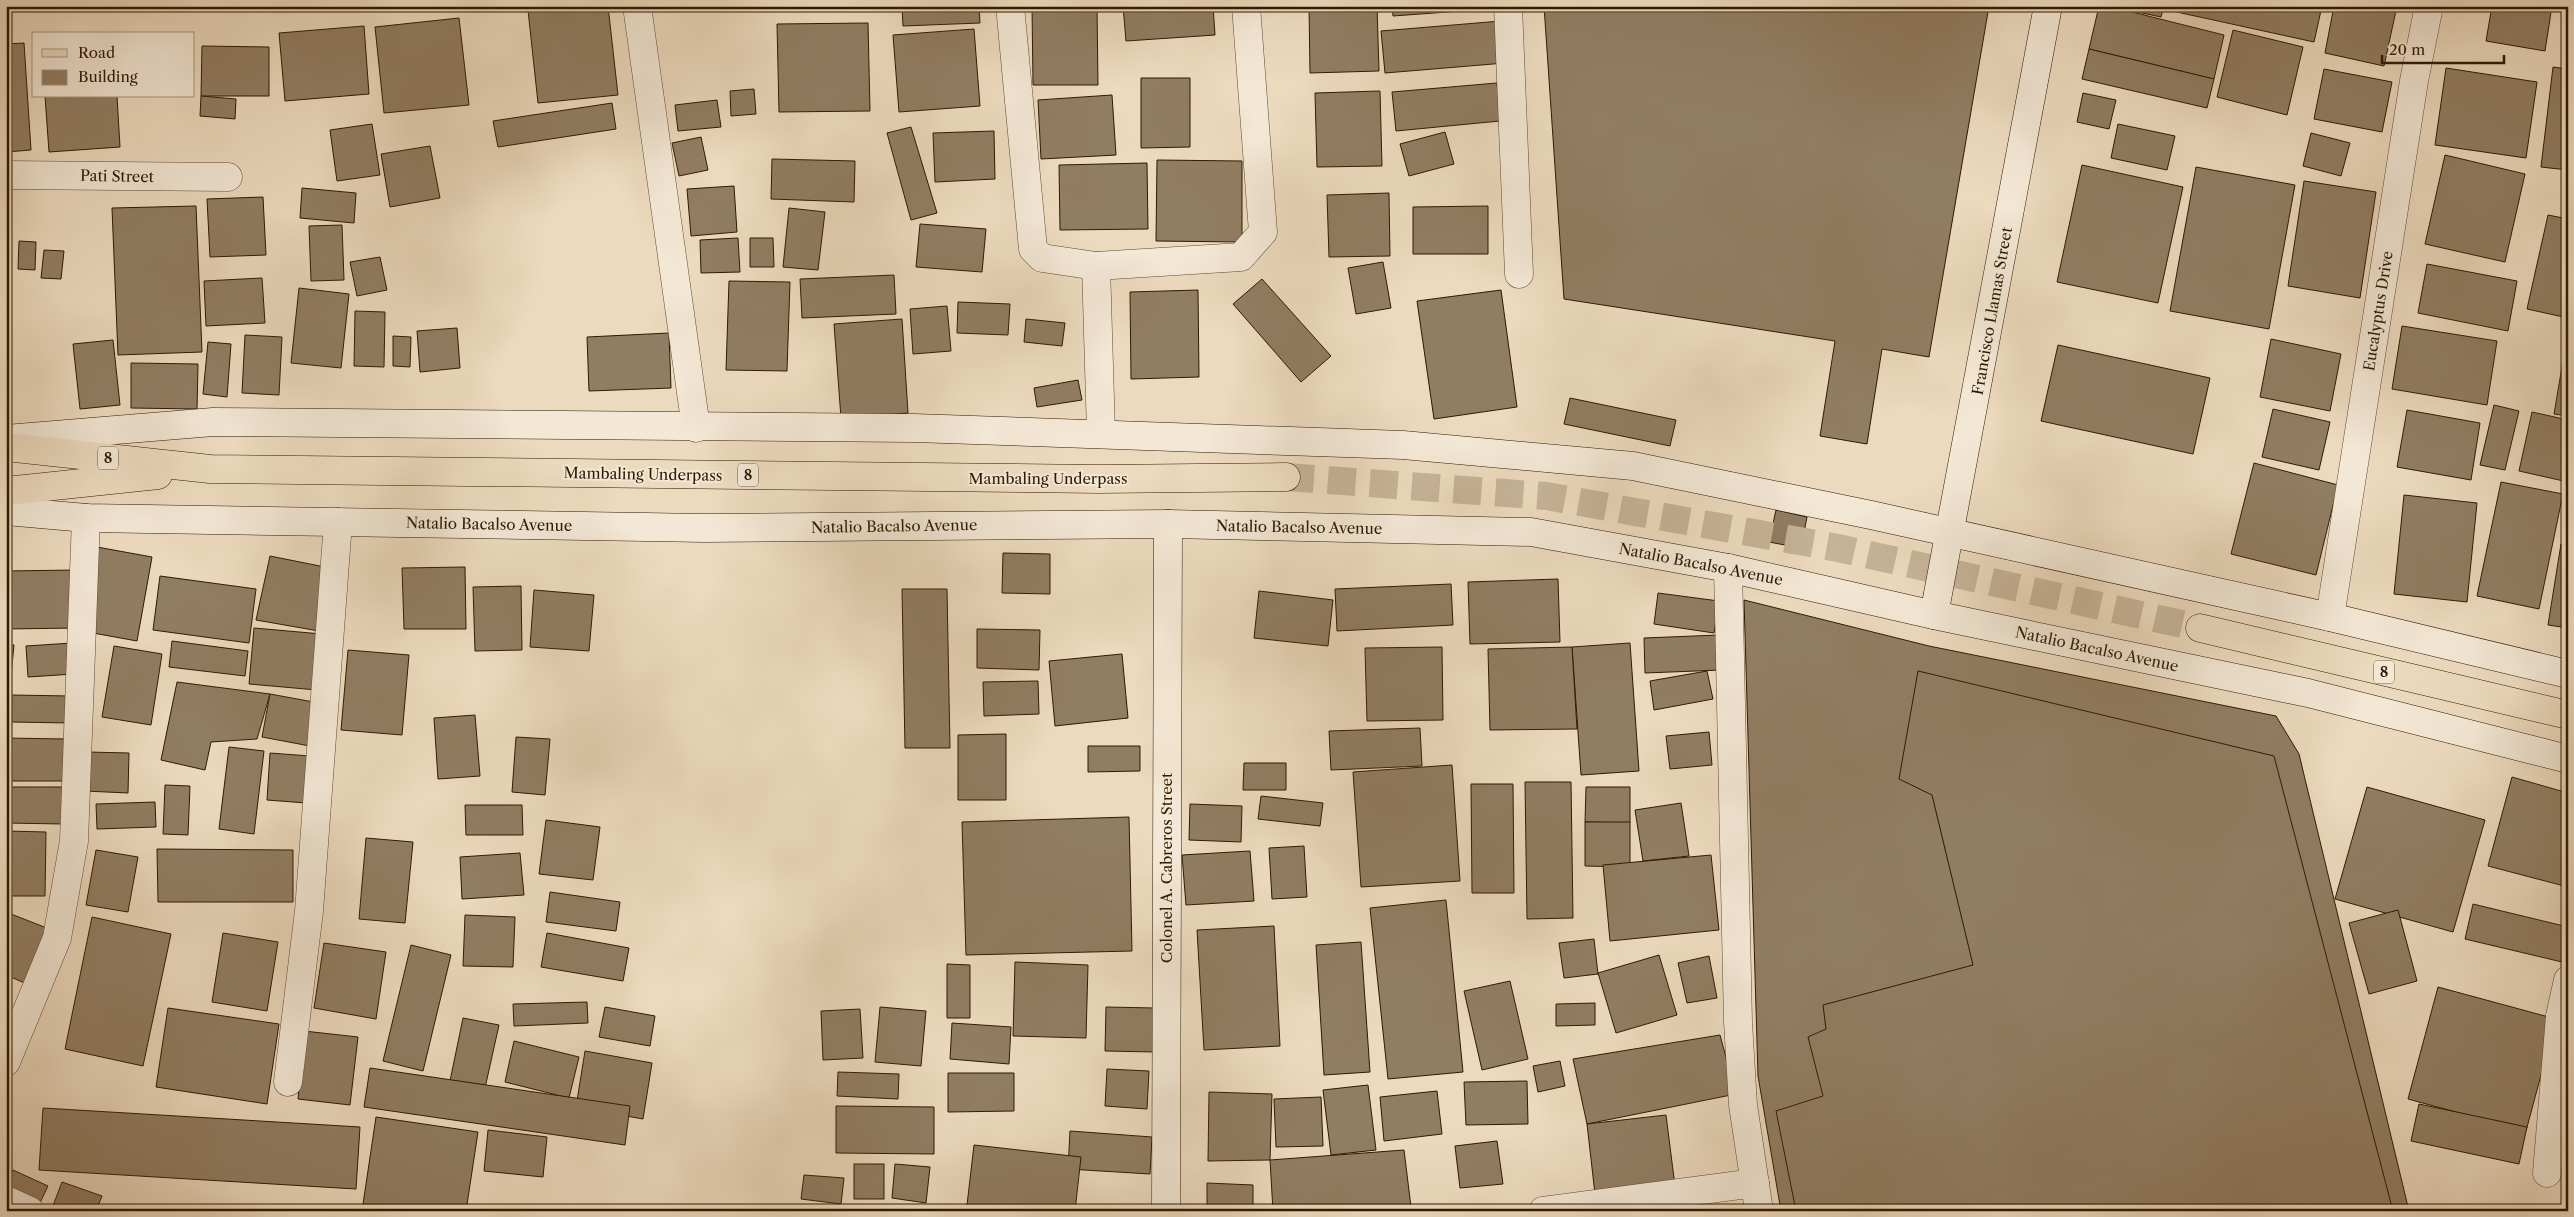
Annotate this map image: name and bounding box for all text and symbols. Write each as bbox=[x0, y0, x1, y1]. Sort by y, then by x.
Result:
legend bbox=[32, 32, 195, 98]
scale bar bbox=[2382, 32, 2504, 64]
text: 20 m bbox=[2389, 40, 2425, 59]
text: Road bbox=[78, 43, 115, 62]
text: Building bbox=[78, 67, 138, 86]
street label: Pati Street bbox=[80, 166, 155, 186]
street label: Francisco Llamas Street bbox=[1968, 225, 2016, 397]
street label: Eucalyptus Drive bbox=[2359, 250, 2397, 372]
road number: 8 bbox=[98, 446, 118, 469]
street label: Mambaling Underpass bbox=[563, 463, 723, 485]
road number: 8 bbox=[738, 464, 758, 486]
street label: Mambaling Underpass bbox=[969, 469, 1127, 488]
street label: Natalio Bacalso Avenue bbox=[406, 513, 572, 535]
street label: Natalio Bacalso Avenue bbox=[811, 515, 977, 537]
street label: Natalio Bacalso Avenue bbox=[1216, 516, 1382, 538]
street label: Natalio Bacalso Avenue bbox=[1618, 539, 1784, 589]
street label: Natalio Bacalso Avenue bbox=[2014, 622, 2180, 676]
road number: 8 bbox=[2374, 660, 2394, 684]
street label: Colonel A. Cabreros Street bbox=[1157, 772, 1176, 963]

